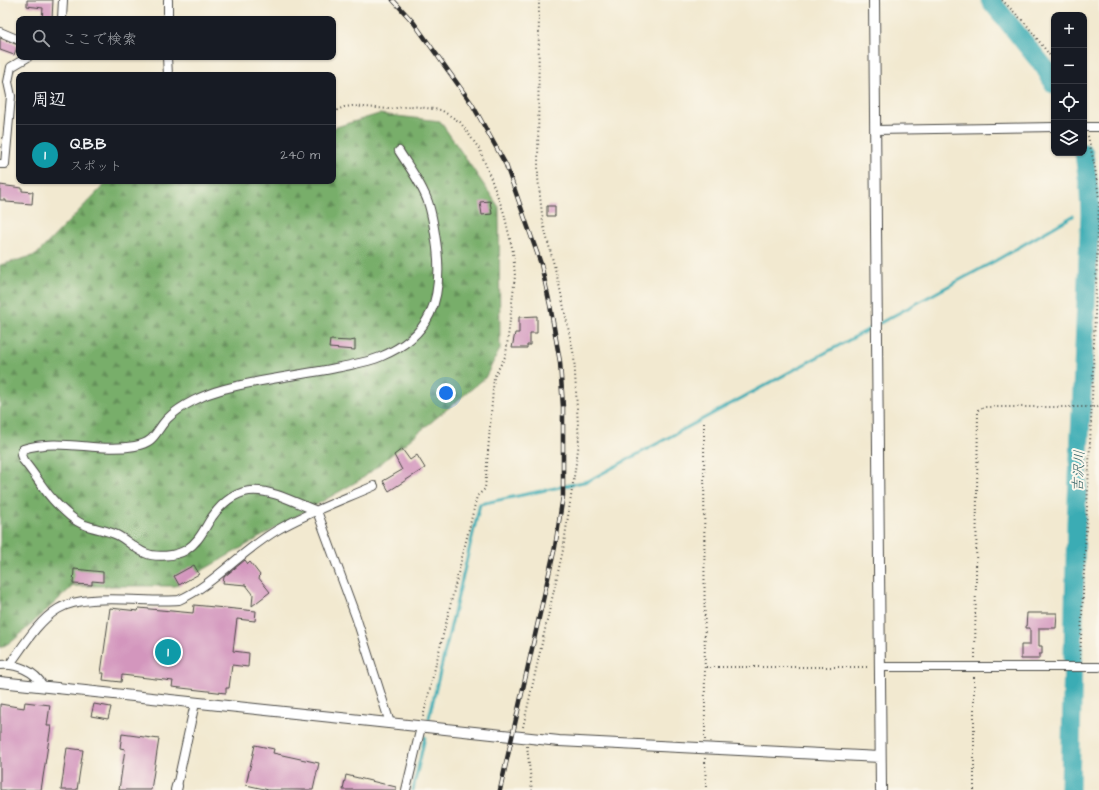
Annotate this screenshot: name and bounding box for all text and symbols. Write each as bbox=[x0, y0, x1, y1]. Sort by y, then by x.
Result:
map controls bbox=[1051, 12, 1087, 156]
button: + bbox=[1051, 12, 1087, 48]
search box bbox=[16, 16, 336, 60]
icon: search bbox=[30, 27, 52, 49]
text: ここで検索 bbox=[62, 29, 137, 50]
button: − bbox=[1051, 48, 1087, 84]
button: locate bbox=[1051, 84, 1087, 120]
text: 周辺 bbox=[32, 88, 66, 112]
button: layers bbox=[1051, 120, 1087, 156]
text: Q.B.B bbox=[70, 134, 106, 155]
text: 1 bbox=[44, 146, 46, 164]
text: 240 m bbox=[280, 146, 320, 164]
text: スポット bbox=[70, 157, 122, 175]
your location bbox=[436, 383, 456, 403]
water label: 吉沢川 bbox=[1068, 450, 1090, 493]
pin: 1 bbox=[155, 637, 181, 667]

